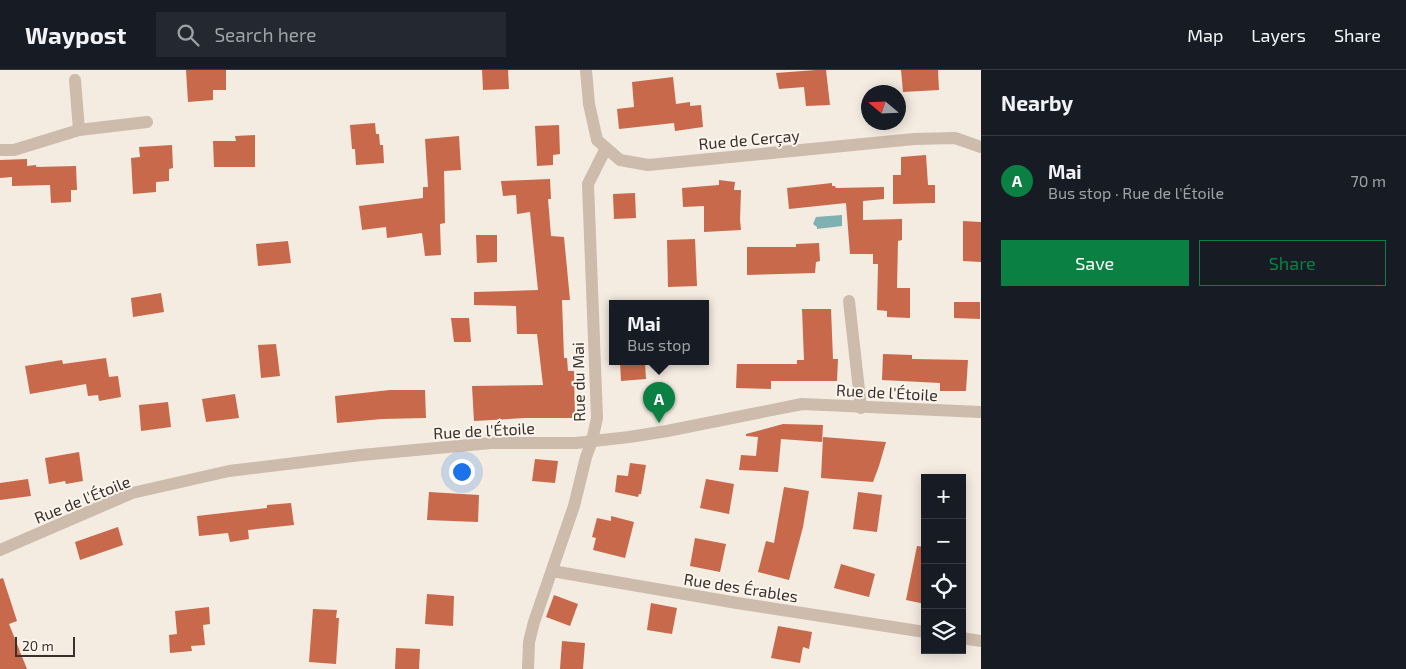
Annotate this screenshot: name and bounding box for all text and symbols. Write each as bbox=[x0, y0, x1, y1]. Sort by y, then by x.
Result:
search box bbox=[156, 12, 506, 57]
text: Waypost bbox=[25, 20, 126, 49]
icon: search bbox=[174, 21, 202, 49]
text: Search here bbox=[214, 23, 317, 46]
text: Map bbox=[1187, 24, 1223, 46]
text: Layers bbox=[1251, 24, 1306, 46]
text: Share bbox=[1334, 24, 1381, 46]
north arrow bbox=[861, 85, 906, 130]
text: Nearby bbox=[1001, 90, 1073, 115]
street label: Rue de Cerçay bbox=[698, 125, 801, 154]
text: Mai bbox=[1048, 160, 1081, 183]
text: A bbox=[1012, 171, 1022, 190]
text: 70 m bbox=[1351, 171, 1386, 190]
text: Bus stop · Rue de l'Étoile bbox=[1048, 183, 1224, 202]
button: Save bbox=[1001, 240, 1189, 286]
button: Share bbox=[1199, 240, 1386, 286]
popup bbox=[609, 300, 709, 365]
text: Mai bbox=[627, 312, 661, 335]
text: Bus stop bbox=[627, 335, 691, 354]
street label: Rue du Mai bbox=[568, 342, 588, 422]
street label: Rue de l'Étoile bbox=[836, 380, 938, 404]
pin: A bbox=[643, 382, 675, 423]
street label: Rue de l'Étoile bbox=[433, 418, 535, 442]
your location bbox=[449, 459, 475, 485]
street label: Rue de l'Étoile bbox=[31, 471, 133, 527]
map controls bbox=[921, 474, 966, 654]
button: + bbox=[921, 474, 966, 519]
button: − bbox=[921, 519, 966, 564]
button: locate bbox=[921, 564, 966, 609]
street label: Rue des Érables bbox=[683, 569, 799, 605]
button: layers bbox=[921, 609, 966, 654]
scale bar bbox=[15, 634, 75, 657]
text: 20 m bbox=[22, 637, 54, 654]

